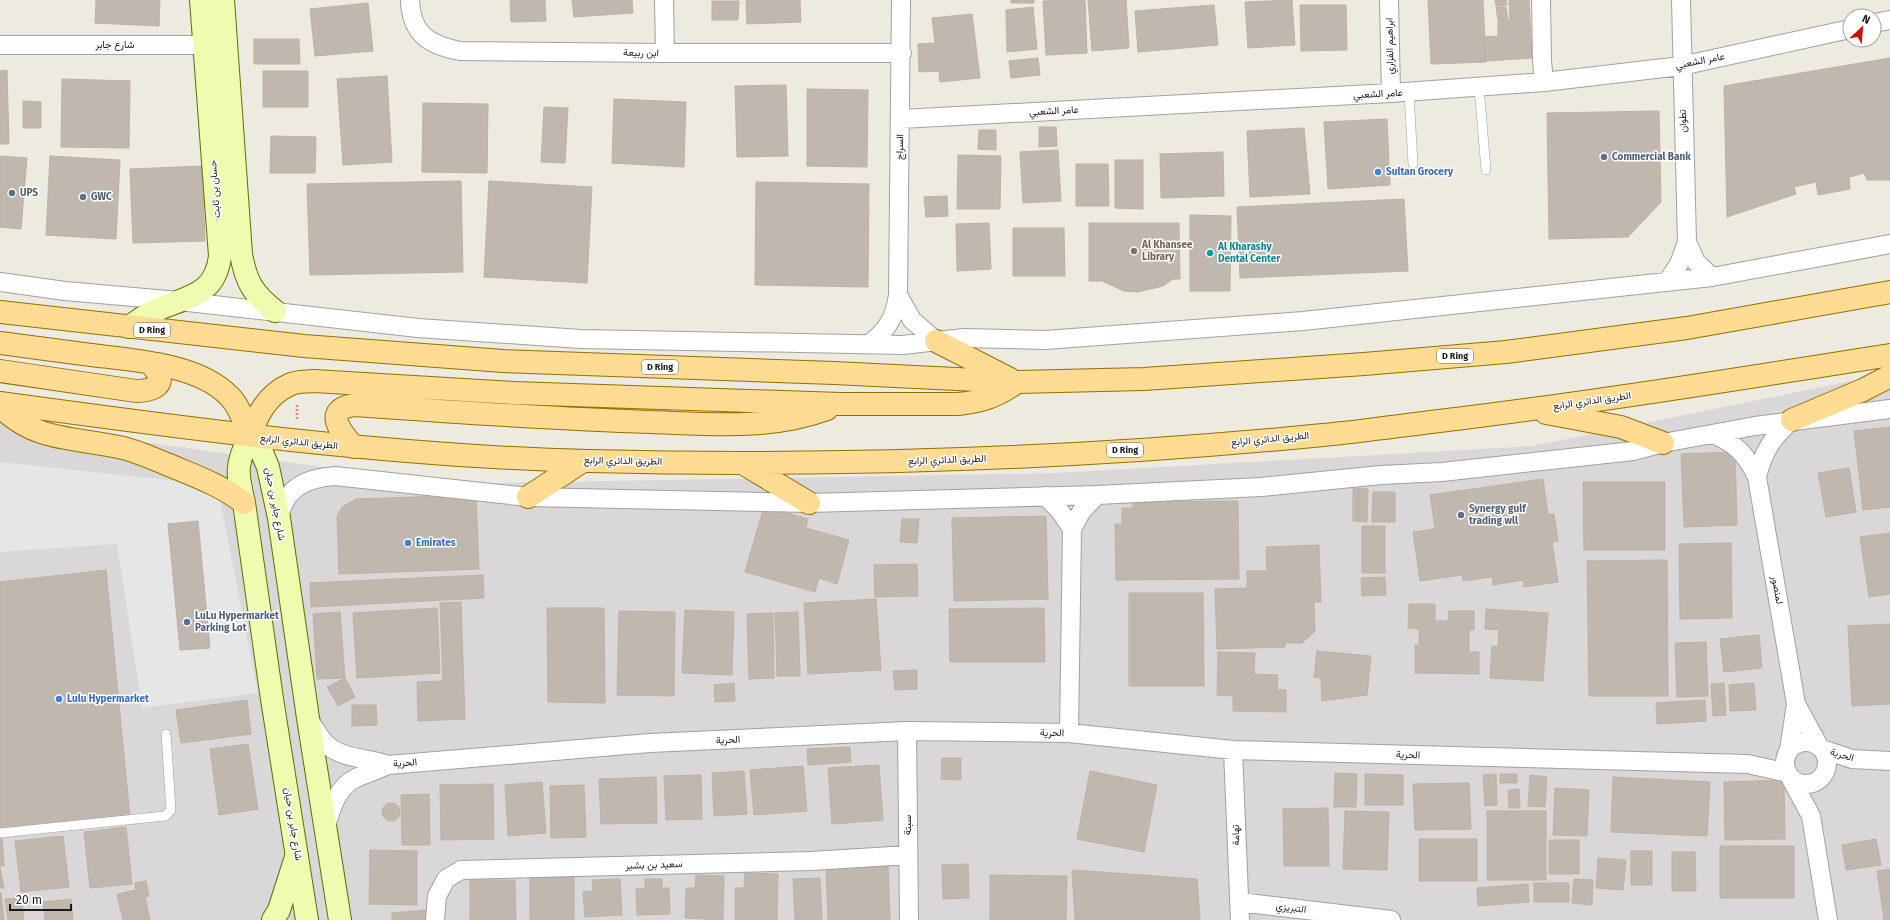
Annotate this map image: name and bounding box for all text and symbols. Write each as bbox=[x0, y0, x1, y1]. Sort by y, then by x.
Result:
north arrow bbox=[1842, 8, 1882, 48]
text: N bbox=[1860, 12, 1872, 27]
street label: ابراهيم الفزاري bbox=[1384, 18, 1398, 74]
street label: شارع جابر bbox=[95, 39, 135, 51]
street label: ابن ربيعة bbox=[623, 47, 659, 59]
street label: عامر الشعبي bbox=[1674, 50, 1726, 74]
street label: عامر الشعبي bbox=[1353, 87, 1403, 103]
street label: عامر الشعبي bbox=[1029, 104, 1079, 120]
street label: تطوان bbox=[1677, 109, 1689, 133]
street label: السراج bbox=[894, 134, 906, 160]
place label: Commercial Bank bbox=[1612, 151, 1691, 163]
marker: Commercial Bank bbox=[1599, 152, 1609, 162]
street label: حسان بن ثابت bbox=[207, 159, 223, 218]
place label: Sultan Grocery bbox=[1386, 166, 1454, 178]
marker: Sultan Grocery bbox=[1373, 167, 1383, 177]
place label: UPS bbox=[20, 187, 38, 199]
marker: UPS bbox=[7, 188, 17, 198]
place label: GWC bbox=[91, 191, 112, 203]
marker: GWC bbox=[78, 192, 88, 202]
place label: Al Khansee Library bbox=[1141, 239, 1193, 263]
place label: Al Kharashy Dental Center bbox=[1217, 241, 1281, 265]
marker: Al Khansee Library bbox=[1129, 246, 1139, 256]
marker: Al Kharashy Dental Center bbox=[1205, 248, 1215, 258]
road number: D Ring bbox=[134, 323, 170, 337]
road number: D Ring bbox=[1437, 349, 1473, 363]
road number: D Ring bbox=[642, 360, 678, 374]
street label: الطريق الدائري الرابع bbox=[1552, 390, 1632, 414]
street label: الطريق الدائري الرابع bbox=[1230, 430, 1310, 450]
street label: الطريق الدائري الرابع bbox=[259, 432, 339, 454]
road number: D Ring bbox=[1107, 443, 1143, 457]
street label: الطريق الدائري الرابع bbox=[908, 453, 986, 469]
street label: الطريق الدائري الرابع bbox=[584, 454, 662, 470]
street label: شارع جابر بن حيان bbox=[262, 466, 288, 542]
place label: Synergy gulf trading wll bbox=[1469, 503, 1527, 527]
marker: Synergy gulf trading wll bbox=[1456, 510, 1466, 520]
place label: Emirates bbox=[416, 537, 456, 549]
marker: Emirates bbox=[403, 538, 413, 548]
street label: لمنصور bbox=[1768, 574, 1785, 605]
place label: LuLu Hypermarket Parking Lot bbox=[195, 610, 279, 634]
marker: LuLu Hypermarket Parking Lot bbox=[182, 617, 192, 627]
place label: Lulu Hypermarket bbox=[67, 693, 149, 705]
marker: Lulu Hypermarket bbox=[54, 694, 64, 704]
street label: الحرية bbox=[1040, 727, 1064, 739]
street label: الحرية bbox=[716, 733, 740, 747]
street label: الحرية bbox=[1829, 746, 1855, 764]
street label: الحرية bbox=[1396, 749, 1420, 761]
street label: الحرية bbox=[392, 756, 418, 770]
street label: شارع جابر بن حيان bbox=[281, 786, 305, 862]
street label: سبتة bbox=[902, 815, 914, 835]
street label: تهامة bbox=[1230, 824, 1242, 846]
street label: سعيد بن بشير bbox=[624, 858, 683, 872]
scale bar bbox=[10, 886, 71, 912]
text: 20 m bbox=[16, 893, 42, 907]
street label: التبريزي bbox=[1275, 900, 1307, 918]

